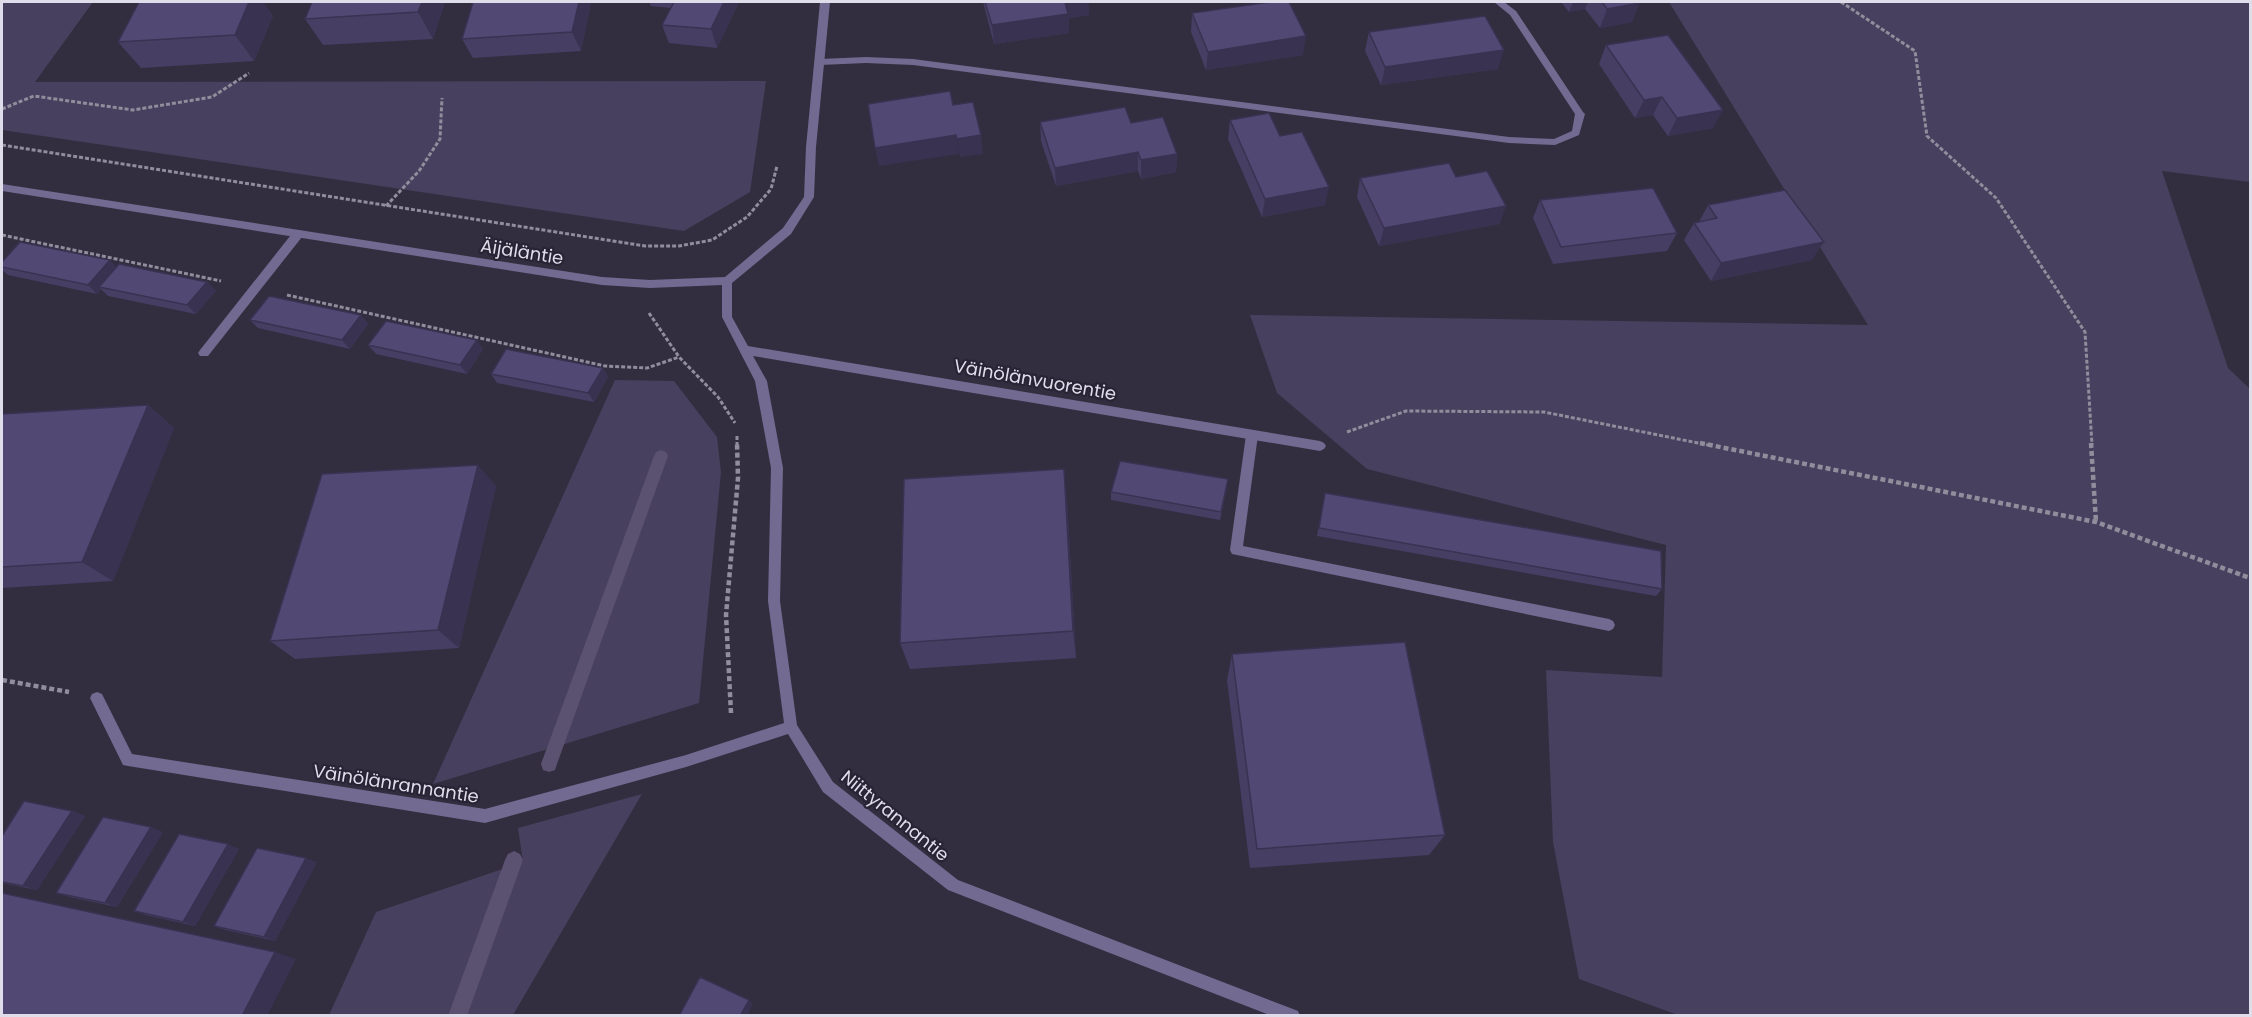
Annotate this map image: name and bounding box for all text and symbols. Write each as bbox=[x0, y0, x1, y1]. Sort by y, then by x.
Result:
street label: Äijäläntie bbox=[479, 233, 565, 270]
street label: Väinölänvuorentie bbox=[952, 353, 1118, 406]
street label: Väinölänrannantie bbox=[311, 758, 481, 809]
street label: Niittyrannantie bbox=[836, 764, 955, 867]

